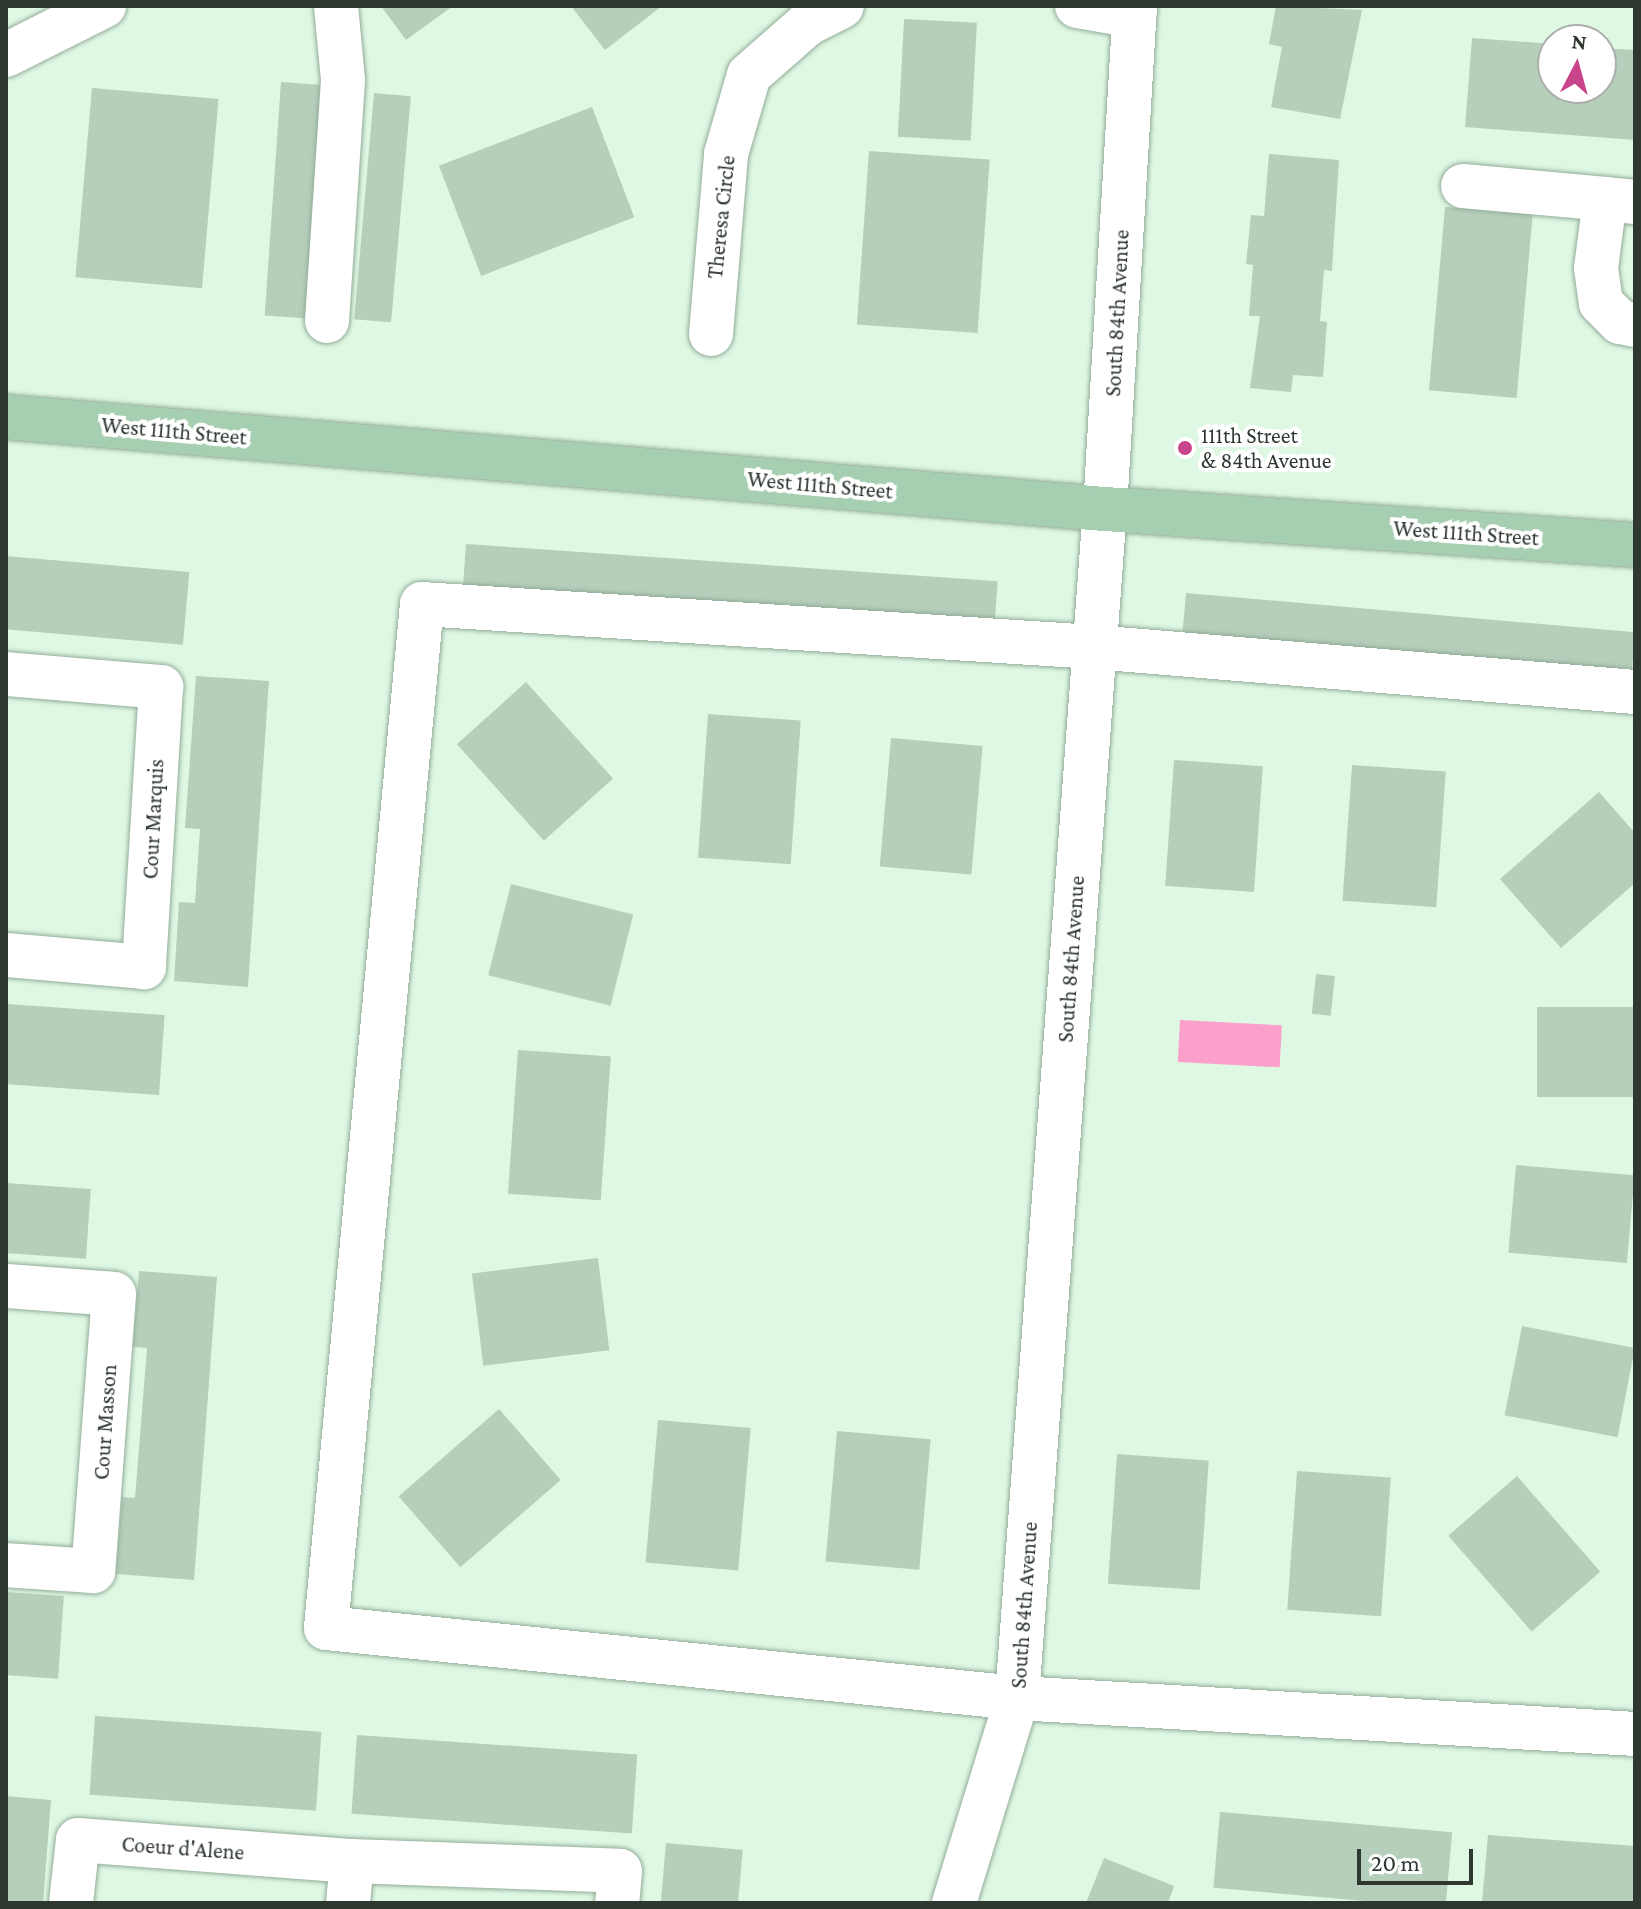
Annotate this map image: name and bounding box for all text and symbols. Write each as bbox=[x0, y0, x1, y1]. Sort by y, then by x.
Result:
north arrow bbox=[1537, 24, 1617, 104]
text: N bbox=[1571, 28, 1588, 55]
street label: Theresa Circle bbox=[701, 154, 741, 280]
street label: South 84th Avenue bbox=[1099, 229, 1135, 397]
street label: West 111th Street bbox=[100, 412, 248, 450]
place label: 111th Street & 84th Avenue bbox=[1201, 422, 1332, 474]
marker: 111th Street & 84th Avenue bbox=[1176, 439, 1194, 457]
street label: West 111th Street bbox=[746, 466, 894, 504]
street label: West 111th Street bbox=[1392, 515, 1540, 551]
street label: Cour Marquis bbox=[137, 758, 169, 880]
street label: South 84th Avenue bbox=[1052, 875, 1090, 1043]
street label: Cour Masson bbox=[88, 1363, 122, 1481]
street label: South 84th Avenue bbox=[1005, 1521, 1043, 1689]
street label: Coeur d'Alene bbox=[121, 1831, 245, 1865]
scale bar bbox=[1361, 1833, 1477, 1883]
text: 20 m bbox=[1371, 1849, 1420, 1876]

